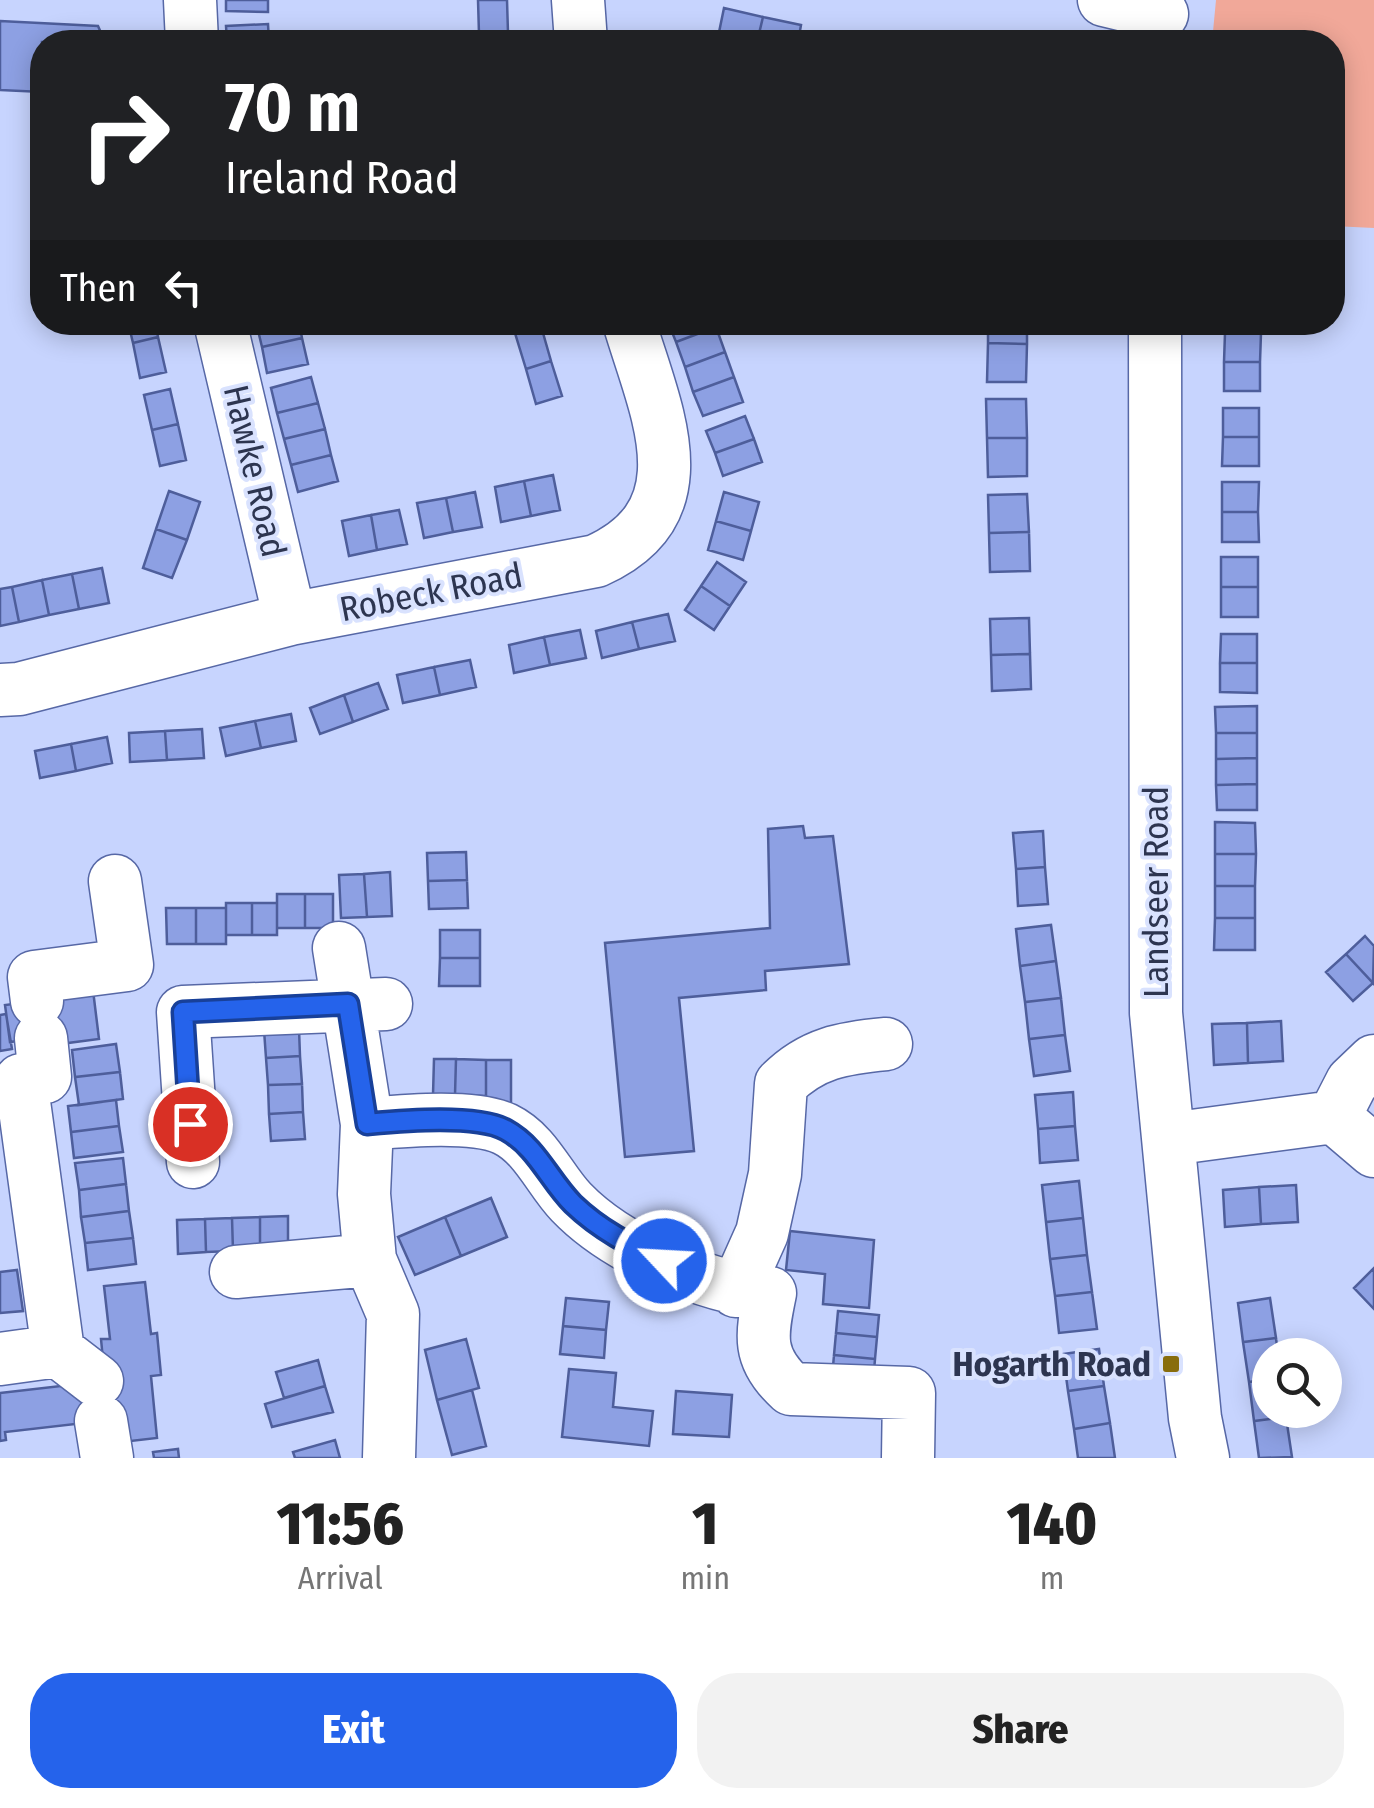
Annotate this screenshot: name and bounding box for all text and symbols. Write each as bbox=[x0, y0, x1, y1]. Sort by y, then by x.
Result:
text: 70 m bbox=[225, 66, 360, 150]
icon: right bbox=[60, 70, 190, 200]
text: Ireland Road bbox=[225, 151, 459, 205]
icon: left bbox=[156, 260, 211, 315]
text: Then bbox=[60, 265, 136, 311]
street label: Hawke Road bbox=[215, 381, 295, 561]
street label: Robeck Road bbox=[336, 554, 526, 630]
street label: Landseer Road bbox=[1135, 786, 1177, 998]
pin bbox=[148, 1082, 233, 1167]
icon: arrive bbox=[163, 1097, 218, 1152]
position arrow bbox=[612, 1209, 716, 1313]
map controls bbox=[1252, 1338, 1342, 1428]
button: search bbox=[1252, 1338, 1342, 1428]
place label: Hogarth Road bbox=[952, 1343, 1151, 1385]
marker: Hogarth Road bbox=[1160, 1353, 1182, 1375]
text: 11:56 bbox=[277, 1488, 404, 1560]
text: 1 bbox=[692, 1488, 718, 1560]
text: 140 bbox=[1007, 1488, 1097, 1560]
text: Arrival bbox=[298, 1559, 383, 1597]
text: min bbox=[680, 1559, 730, 1597]
text: m bbox=[1040, 1559, 1064, 1597]
button: Exit bbox=[30, 1673, 677, 1788]
button: Share bbox=[697, 1673, 1344, 1788]

